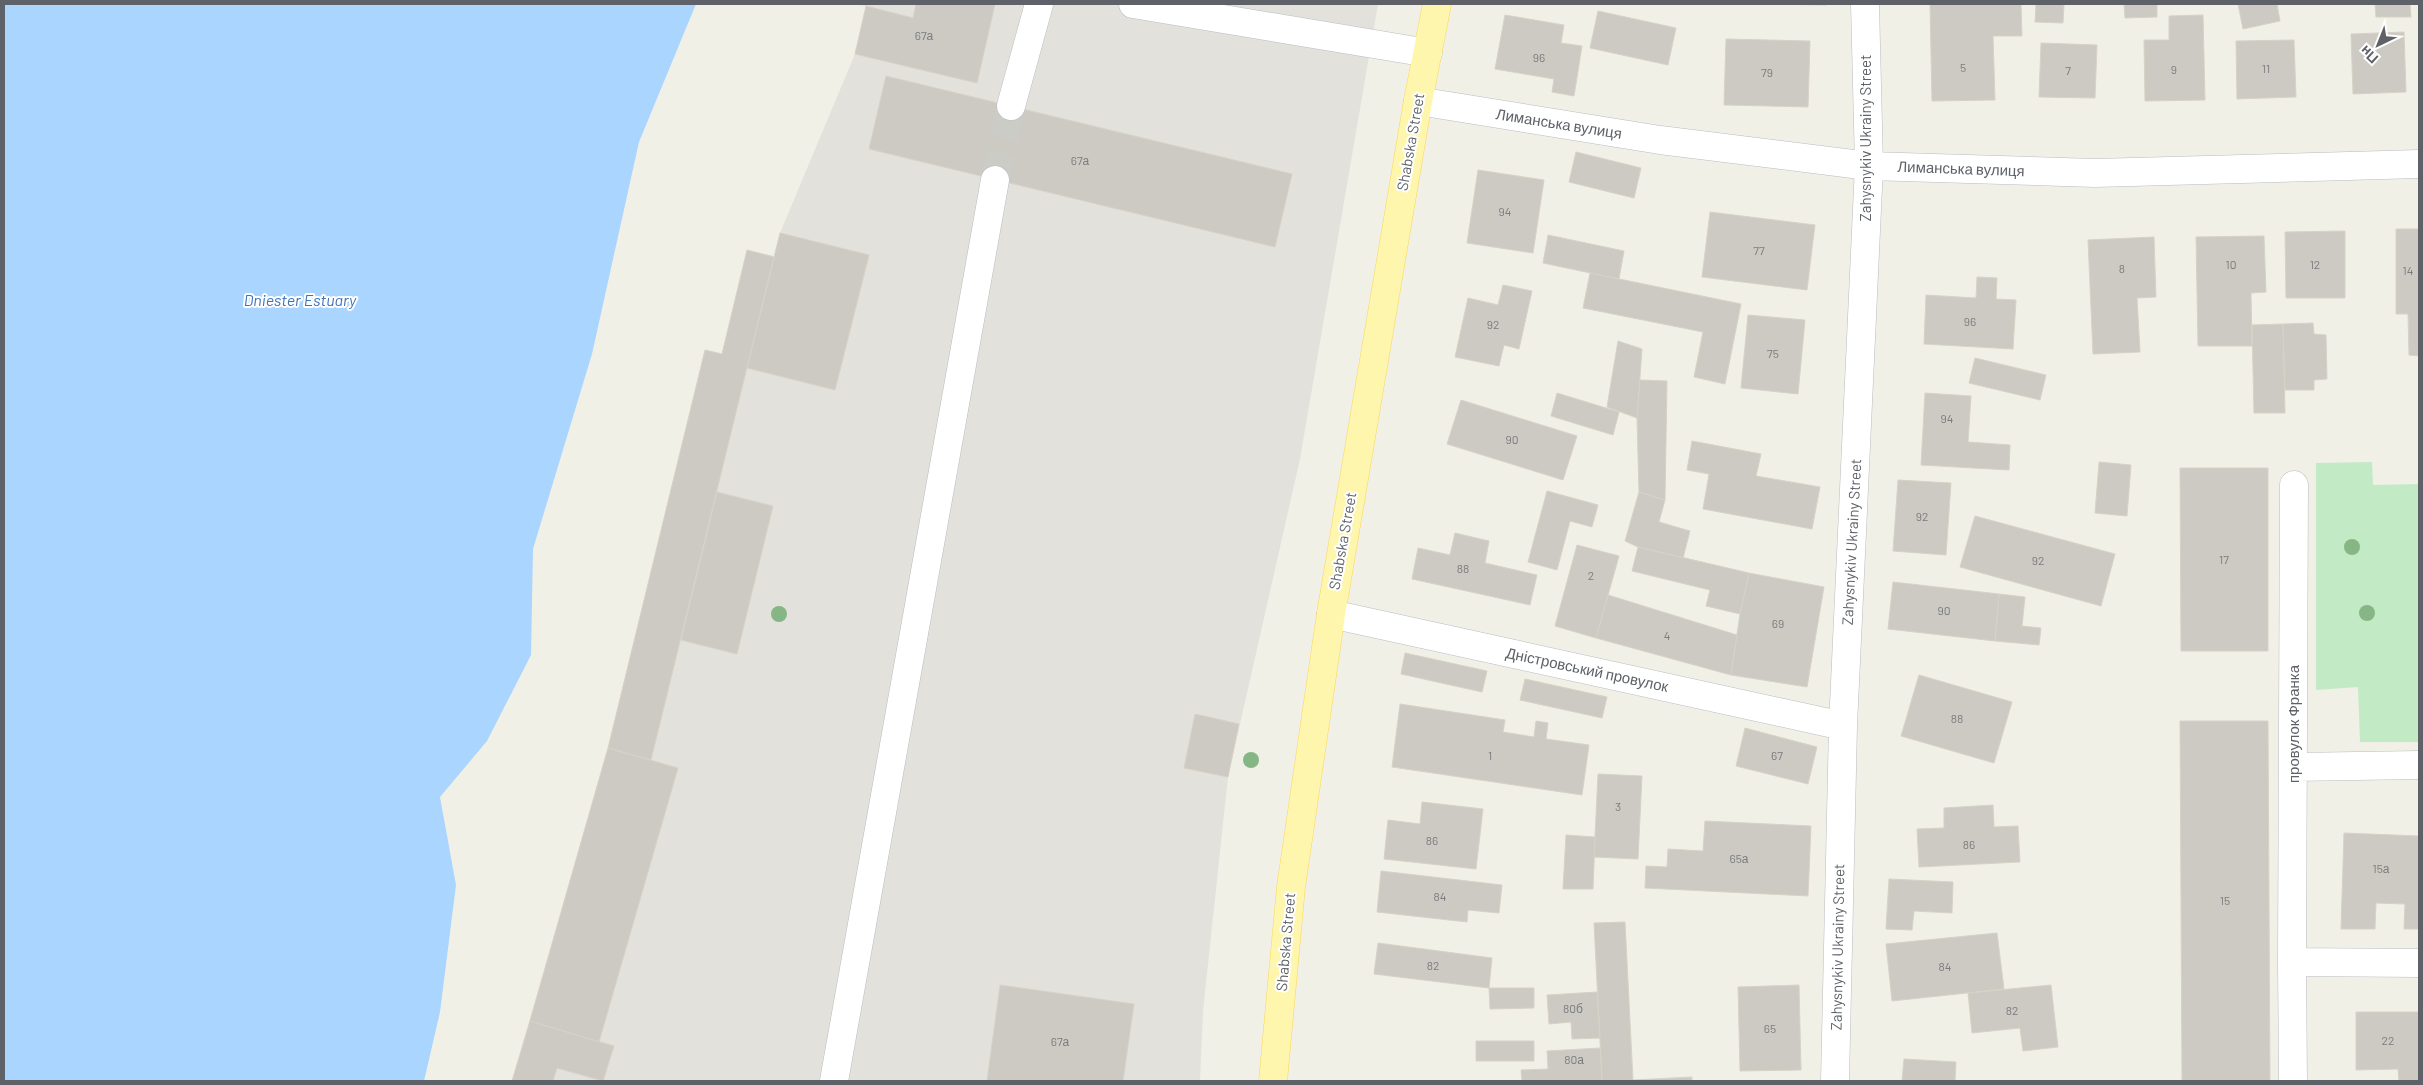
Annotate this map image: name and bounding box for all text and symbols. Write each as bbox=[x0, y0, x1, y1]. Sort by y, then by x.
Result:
north arrow bbox=[2353, 20, 2403, 70]
house number: 67а bbox=[915, 28, 934, 42]
text: Пн bbox=[2356, 42, 2381, 67]
house number: 96 bbox=[1533, 50, 1545, 64]
street label: Zahysnykiv Ukrainy Street bbox=[1856, 55, 1874, 221]
house number: 5 bbox=[1960, 60, 1966, 74]
house number: 11 bbox=[2262, 61, 2270, 75]
house number: 9 bbox=[2171, 62, 2177, 76]
house number: 7 bbox=[2065, 63, 2071, 77]
house number: 79 bbox=[1761, 65, 1773, 79]
street label: Shabska Street bbox=[1393, 92, 1427, 192]
street label: Лиманська вулиця bbox=[1495, 104, 1623, 142]
house number: 67а bbox=[1071, 153, 1090, 167]
street label: Лиманська вулиця bbox=[1897, 157, 2025, 179]
house number: 94 bbox=[1499, 204, 1511, 218]
house number: 77 bbox=[1753, 243, 1765, 257]
house number: 10 bbox=[2226, 257, 2236, 271]
house number: 12 bbox=[2310, 257, 2320, 271]
house number: 8 bbox=[2119, 261, 2125, 275]
house number: 14 bbox=[2403, 263, 2413, 277]
water label: Dniester Estuary bbox=[244, 290, 357, 309]
house number: 96 bbox=[1964, 314, 1976, 328]
house number: 92 bbox=[1487, 317, 1499, 331]
house number: 75 bbox=[1767, 346, 1779, 360]
house number: 94 bbox=[1941, 411, 1953, 425]
house number: 90 bbox=[1505, 432, 1519, 446]
street label: Zahysnykiv Ukrainy Street bbox=[1838, 458, 1864, 626]
street label: Shabska Street bbox=[1325, 491, 1359, 591]
house number: 92 bbox=[1916, 509, 1928, 523]
house number: 17 bbox=[2219, 552, 2229, 566]
house number: 92 bbox=[2032, 553, 2044, 567]
house number: 88 bbox=[1457, 561, 1469, 575]
house number: 2 bbox=[1588, 568, 1594, 582]
house number: 90 bbox=[1937, 603, 1951, 617]
house number: 69 bbox=[1772, 616, 1784, 630]
house number: 4 bbox=[1664, 628, 1670, 642]
street label: Дністровський провулок bbox=[1504, 643, 1671, 695]
street label: провулок Франка bbox=[2284, 664, 2302, 783]
house number: 88 bbox=[1951, 711, 1963, 725]
house number: 1 bbox=[1488, 748, 1492, 762]
house number: 67 bbox=[1771, 748, 1783, 762]
house number: 3 bbox=[1615, 799, 1621, 813]
house number: 86 bbox=[1426, 833, 1438, 847]
house number: 86 bbox=[1963, 837, 1975, 851]
house number: 65а bbox=[1729, 851, 1749, 865]
house number: 15а bbox=[2372, 861, 2390, 875]
street label: Zahysnykiv Ukrainy Street bbox=[1827, 863, 1847, 1031]
house number: 84 bbox=[1434, 889, 1446, 903]
street label: Shabska Street bbox=[1272, 892, 1298, 992]
house number: 15 bbox=[2220, 893, 2230, 907]
house number: 82 bbox=[1427, 958, 1439, 972]
house number: 84 bbox=[1939, 959, 1951, 973]
house number: 80б bbox=[1563, 1001, 1583, 1015]
house number: 82 bbox=[2006, 1003, 2018, 1017]
house number: 65 bbox=[1764, 1021, 1776, 1035]
house number: 22 bbox=[2382, 1033, 2394, 1047]
house number: 67а bbox=[1051, 1034, 1070, 1048]
house number: 80а bbox=[1564, 1052, 1584, 1066]

